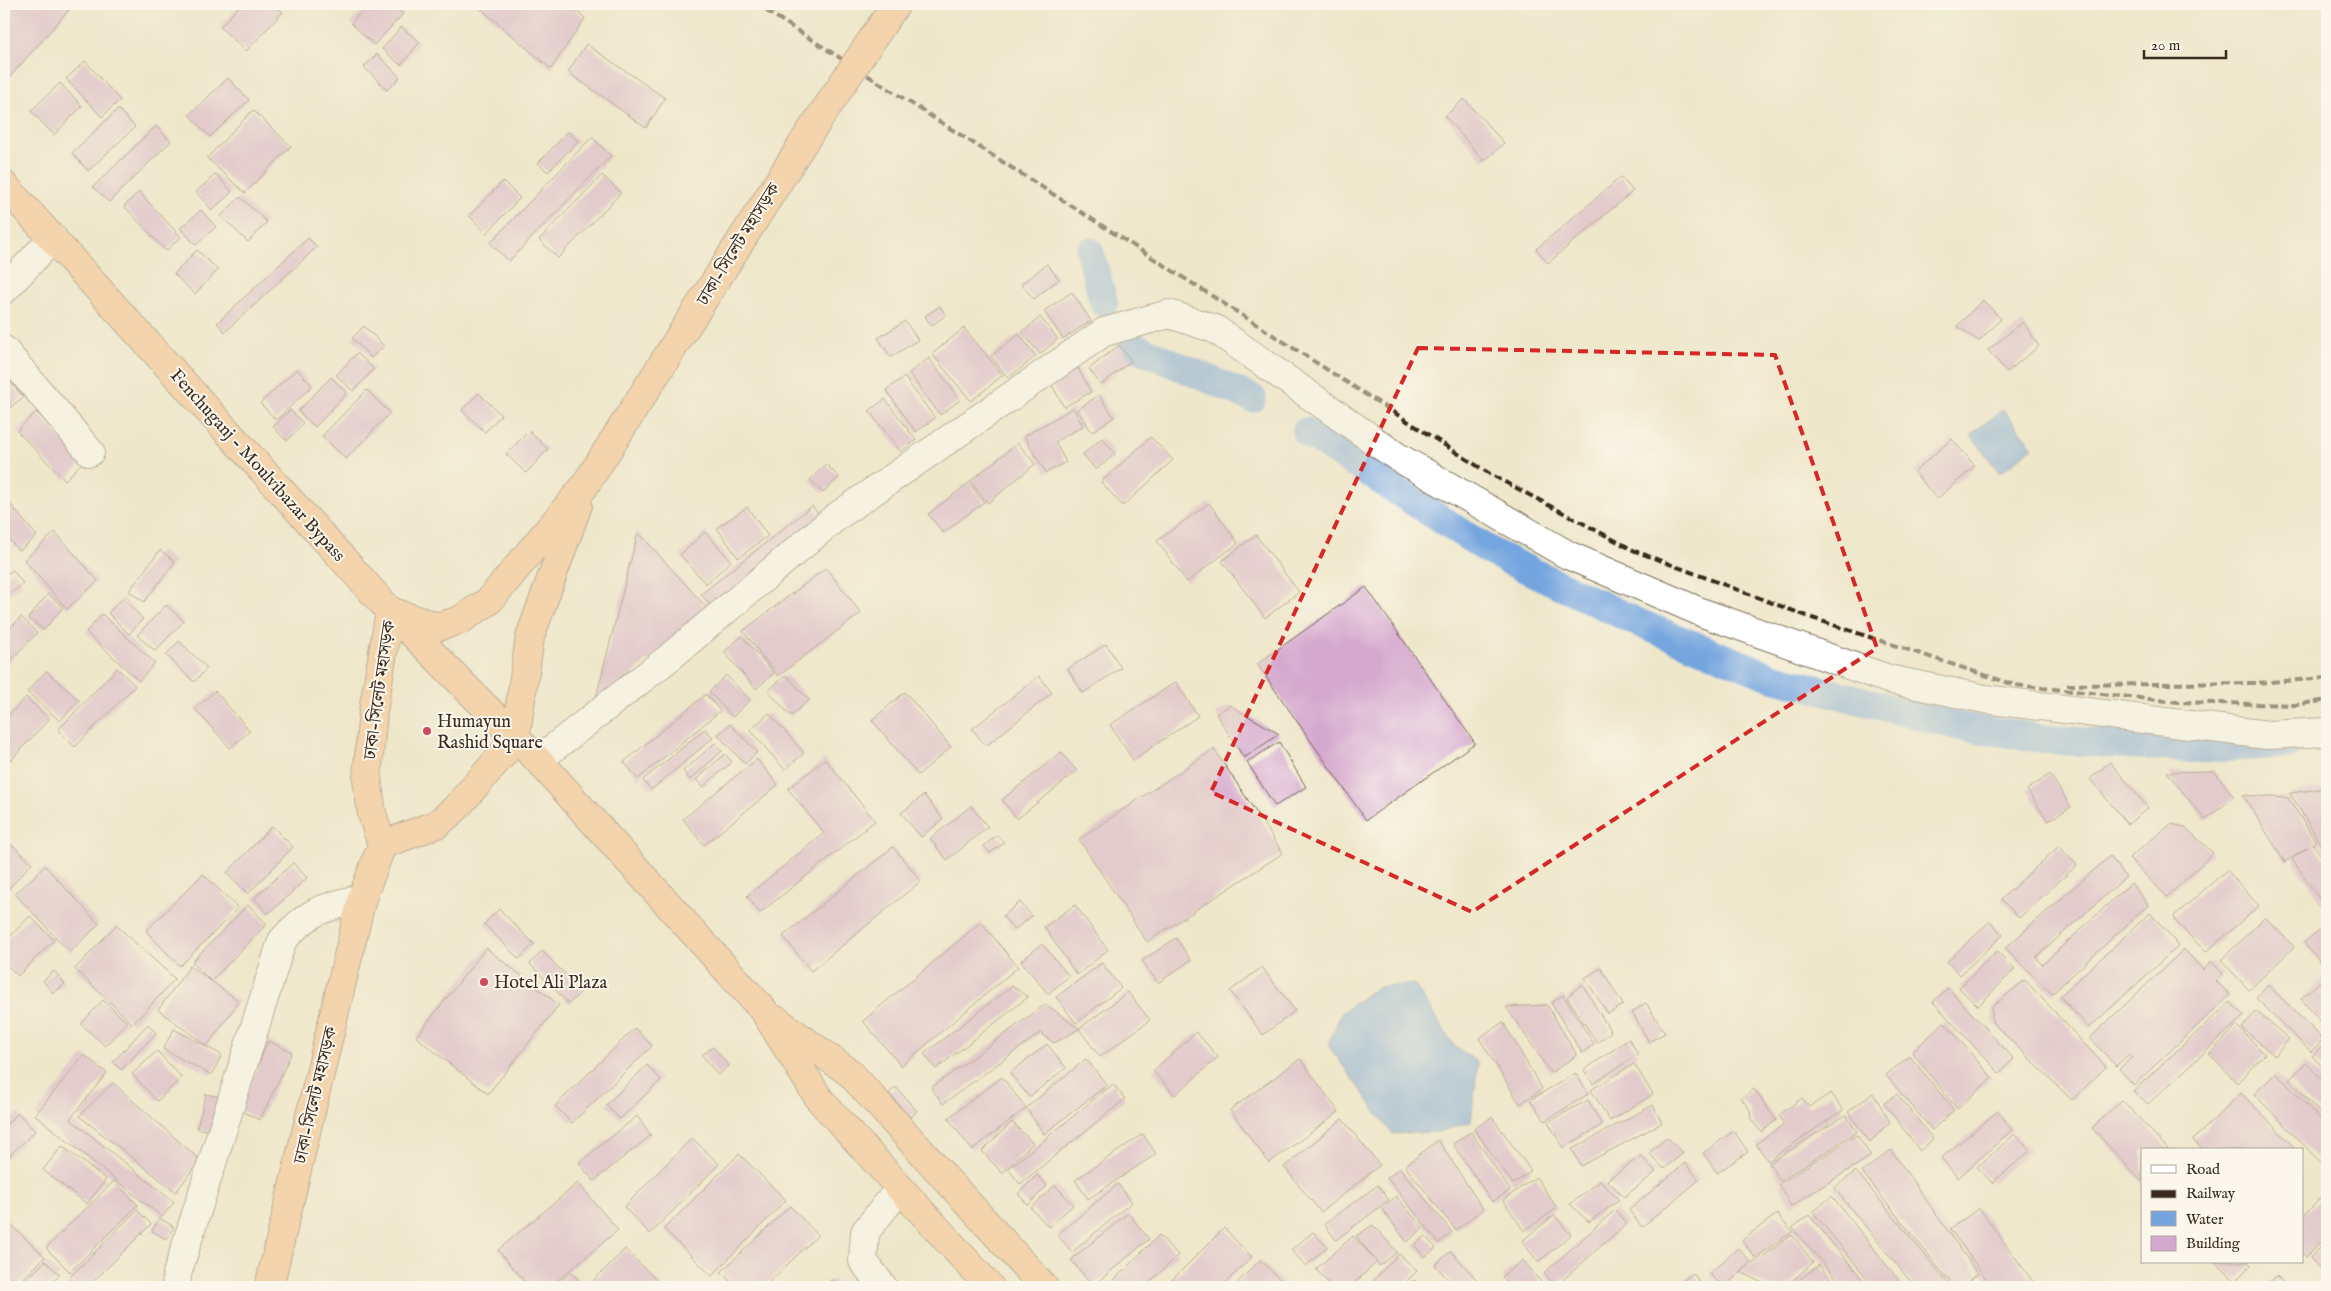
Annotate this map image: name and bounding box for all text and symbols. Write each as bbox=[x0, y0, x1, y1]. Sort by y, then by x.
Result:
scale bar bbox=[2144, 28, 2226, 60]
text: 20 m bbox=[2151, 36, 2181, 55]
street label: ঢাকা-সিলেট মহাসড়ক bbox=[692, 178, 787, 311]
street label: Fenchuganj - Moulvibazar Bypass bbox=[164, 365, 350, 567]
street label: ঢাকা-সিলেট মহাসড়ক bbox=[359, 618, 402, 762]
place label: Humayun Rashid Square bbox=[437, 711, 543, 755]
marker: Humayun Rashid Square bbox=[421, 725, 433, 737]
place label: Hotel Ali Plaza bbox=[494, 972, 607, 995]
marker: Hotel Ali Plaza bbox=[478, 976, 490, 988]
street label: ঢাকা-সিলেট মহাসড়ক bbox=[289, 1023, 344, 1167]
legend bbox=[2141, 1148, 2304, 1264]
text: Road bbox=[2186, 1160, 2221, 1179]
text: Railway bbox=[2186, 1184, 2236, 1203]
text: Water bbox=[2186, 1210, 2224, 1229]
text: Building bbox=[2186, 1234, 2241, 1253]

